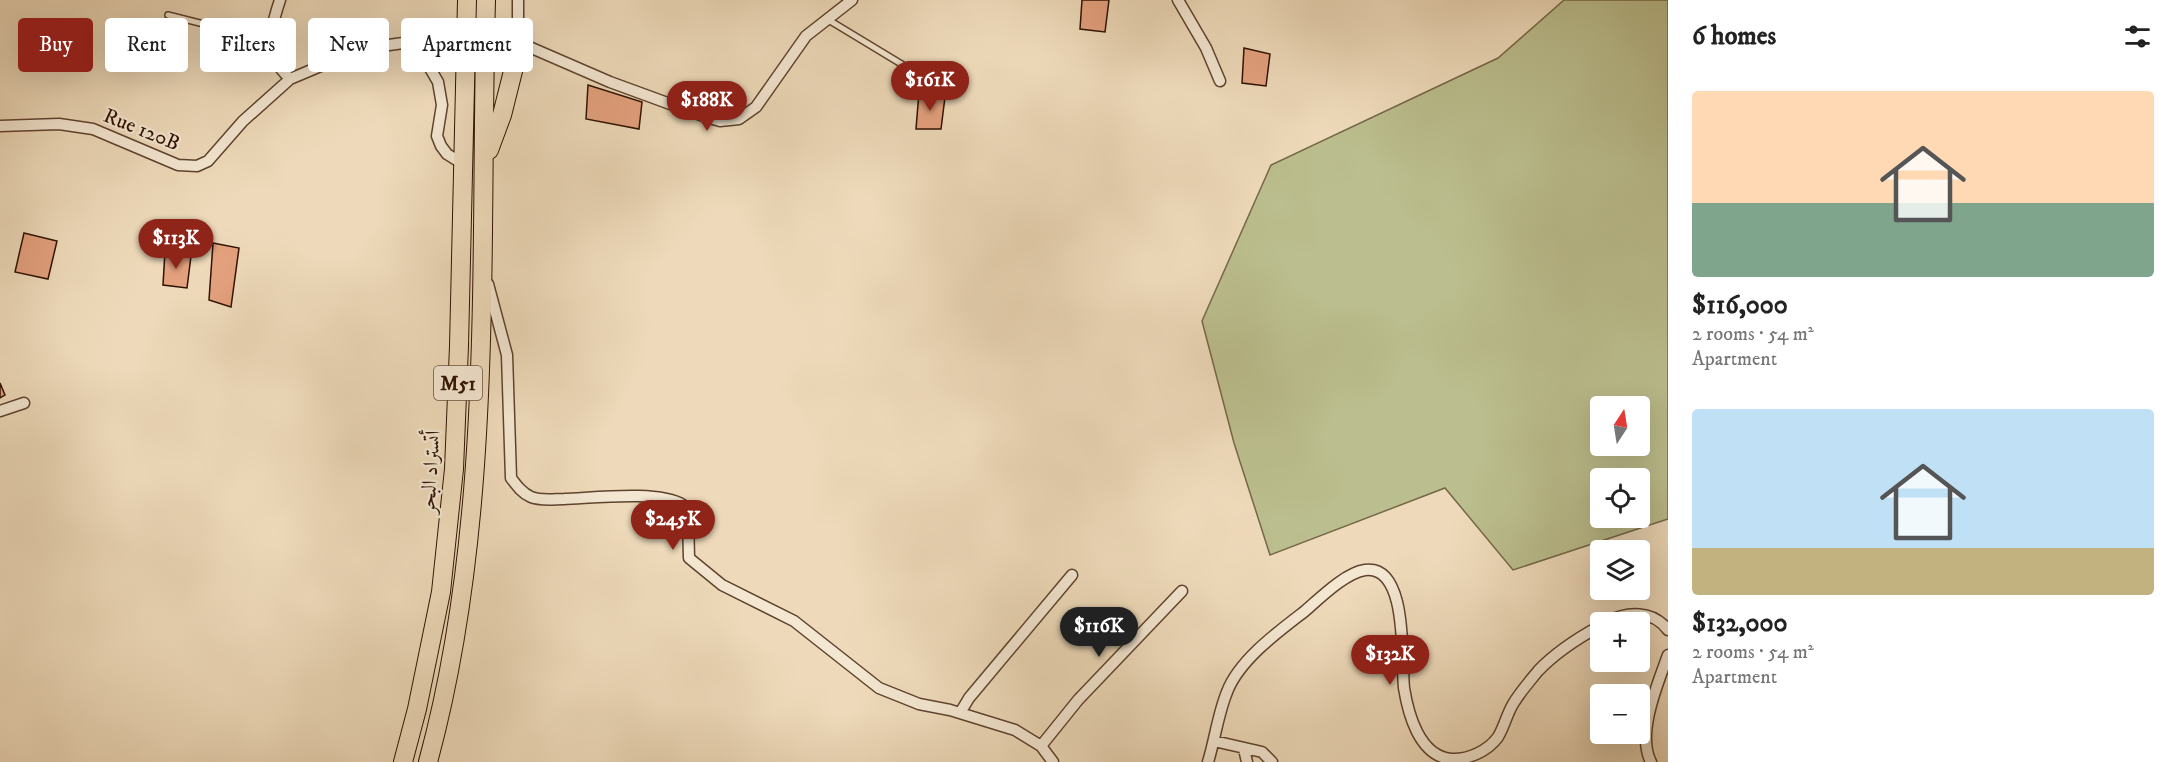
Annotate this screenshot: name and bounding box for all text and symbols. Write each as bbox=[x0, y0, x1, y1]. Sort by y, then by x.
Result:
chip: Buy bbox=[18, 18, 93, 72]
chip: Rent bbox=[105, 18, 188, 72]
chip: Filters bbox=[200, 18, 296, 72]
chip: New bbox=[308, 18, 389, 72]
chip: Apartment bbox=[401, 18, 533, 72]
text: 6 homes bbox=[1692, 20, 1776, 53]
icon: filters bbox=[2121, 20, 2154, 53]
pin: $161K bbox=[888, 61, 972, 112]
text: $161K bbox=[905, 68, 955, 93]
pin: $188K bbox=[665, 81, 749, 132]
text: $188K bbox=[681, 88, 733, 113]
street label: Rue 120B bbox=[100, 103, 184, 157]
icon: home bbox=[1869, 130, 1977, 238]
pin: $113K bbox=[134, 219, 218, 270]
text: $113K bbox=[152, 226, 200, 251]
text: $116,000 bbox=[1692, 289, 1788, 322]
text: 2 rooms · 54 m² bbox=[1692, 322, 1814, 347]
text: Apartment bbox=[1692, 347, 1777, 372]
road number: M51 bbox=[434, 366, 482, 400]
north arrow bbox=[1590, 396, 1650, 456]
map controls bbox=[1590, 396, 1650, 744]
street label: أتستراد البحر bbox=[412, 429, 447, 517]
icon: home bbox=[1869, 448, 1977, 556]
button: locate bbox=[1590, 468, 1650, 528]
pin: $245K bbox=[631, 500, 715, 551]
text: $245K bbox=[645, 507, 701, 532]
button: layers bbox=[1590, 540, 1650, 600]
pin: $116K bbox=[1057, 607, 1141, 658]
text: $132,000 bbox=[1692, 607, 1787, 640]
button: + bbox=[1590, 612, 1650, 672]
text: $116K bbox=[1074, 614, 1124, 639]
pin: $132K bbox=[1348, 635, 1432, 686]
text: 2 rooms · 54 m² bbox=[1692, 640, 1814, 665]
text: $132K bbox=[1365, 642, 1415, 667]
text: Apartment bbox=[1692, 665, 1777, 690]
button: − bbox=[1590, 684, 1650, 744]

